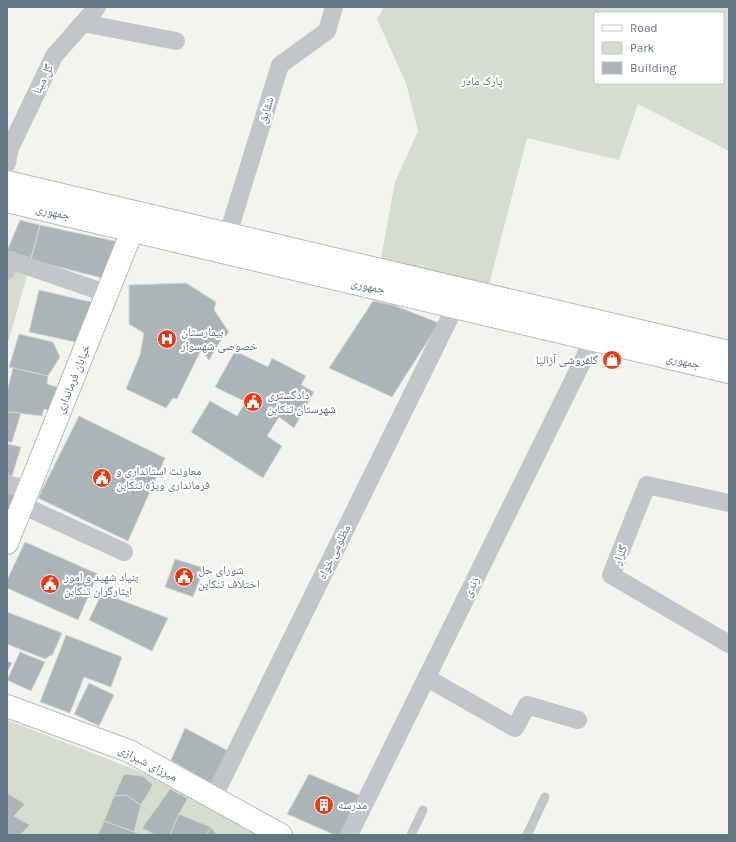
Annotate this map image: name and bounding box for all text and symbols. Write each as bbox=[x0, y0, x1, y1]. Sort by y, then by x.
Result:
legend bbox=[594, 12, 724, 84]
text: Road bbox=[630, 21, 658, 35]
text: Park bbox=[630, 41, 655, 55]
text: Building bbox=[630, 61, 677, 75]
street label: گل مینا bbox=[30, 62, 56, 96]
park label: پارک مادر bbox=[460, 74, 503, 88]
street label: شقایق bbox=[255, 95, 277, 125]
street label: جمهوری bbox=[34, 201, 72, 223]
street label: جمهوری bbox=[349, 275, 387, 297]
place label: بیمارستان خصوصی شهسوار bbox=[180, 325, 258, 353]
hospital icon: بیمارستان خصوصی شهسوار bbox=[156, 328, 178, 350]
street label: خیابان فرمانداری bbox=[53, 342, 94, 416]
shop icon: گلفروشی آزالیا bbox=[601, 349, 623, 371]
street label: جمهوری bbox=[664, 350, 702, 372]
place label: گلفروشی آزالیا bbox=[536, 353, 598, 367]
place label: دادگستری شهرستان تنکابن bbox=[267, 388, 336, 416]
public building icon: دادگستری شهرستان تنکابن bbox=[242, 391, 264, 413]
place label: معاونت استانداری و فرمانداری ویژه تنکابن bbox=[116, 464, 210, 492]
public building icon: معاونت استانداری و فرمانداری ویژه تنکابن bbox=[91, 467, 113, 489]
street label: مظلومی خواه bbox=[315, 522, 353, 582]
street label: گلزار bbox=[609, 543, 630, 568]
place label: شورای حل اختلاف تنکابن bbox=[198, 563, 260, 591]
public building icon: شورای حل اختلاف تنکابن bbox=[173, 566, 195, 588]
place label: بنیاد شهید و امور ایثارگران تنکابن bbox=[63, 570, 138, 598]
public building icon: بنیاد شهید و امور ایثارگران تنکابن bbox=[39, 573, 61, 595]
street label: زندی bbox=[460, 574, 482, 600]
street label: میرزای شیرازی bbox=[116, 742, 180, 784]
building icon: مدرسه bbox=[313, 794, 335, 816]
place label: مدرسه bbox=[338, 798, 367, 812]

